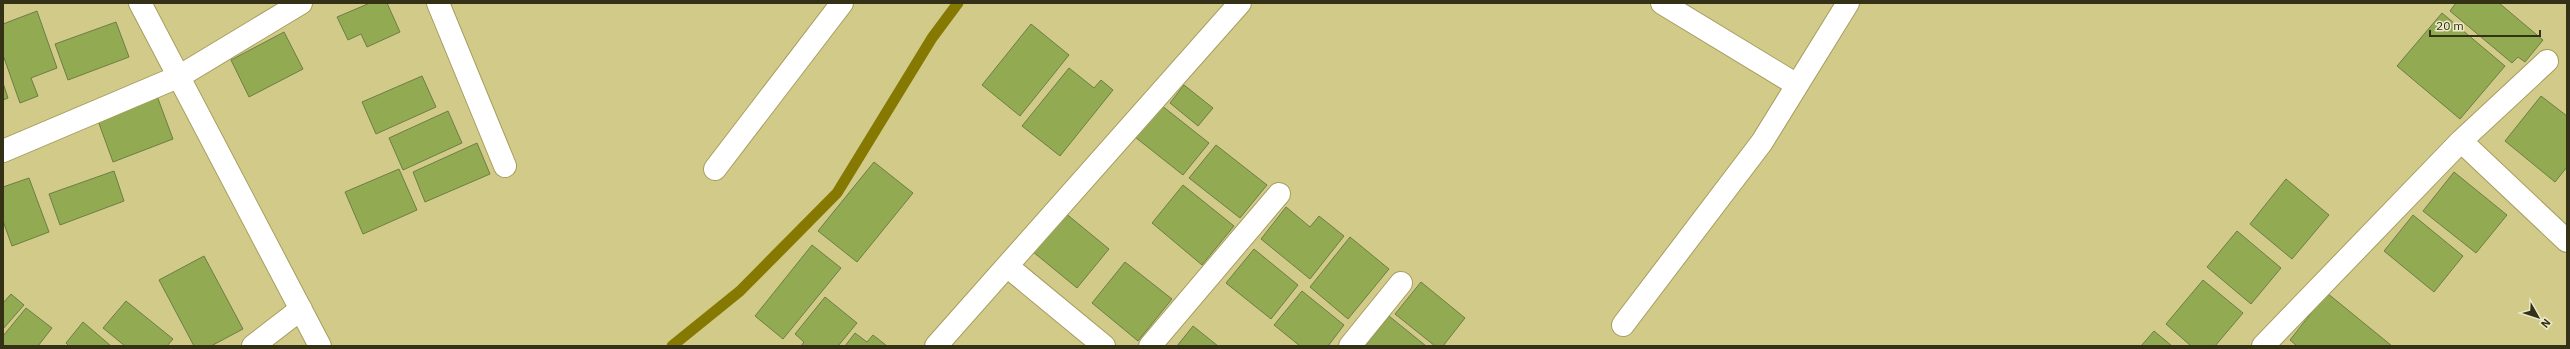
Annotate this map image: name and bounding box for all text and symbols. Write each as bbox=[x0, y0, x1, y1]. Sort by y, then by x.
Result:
scale bar bbox=[2430, 12, 2540, 38]
text: 20 m bbox=[2436, 18, 2464, 33]
north arrow bbox=[2518, 297, 2558, 337]
text: N bbox=[2538, 316, 2554, 331]

